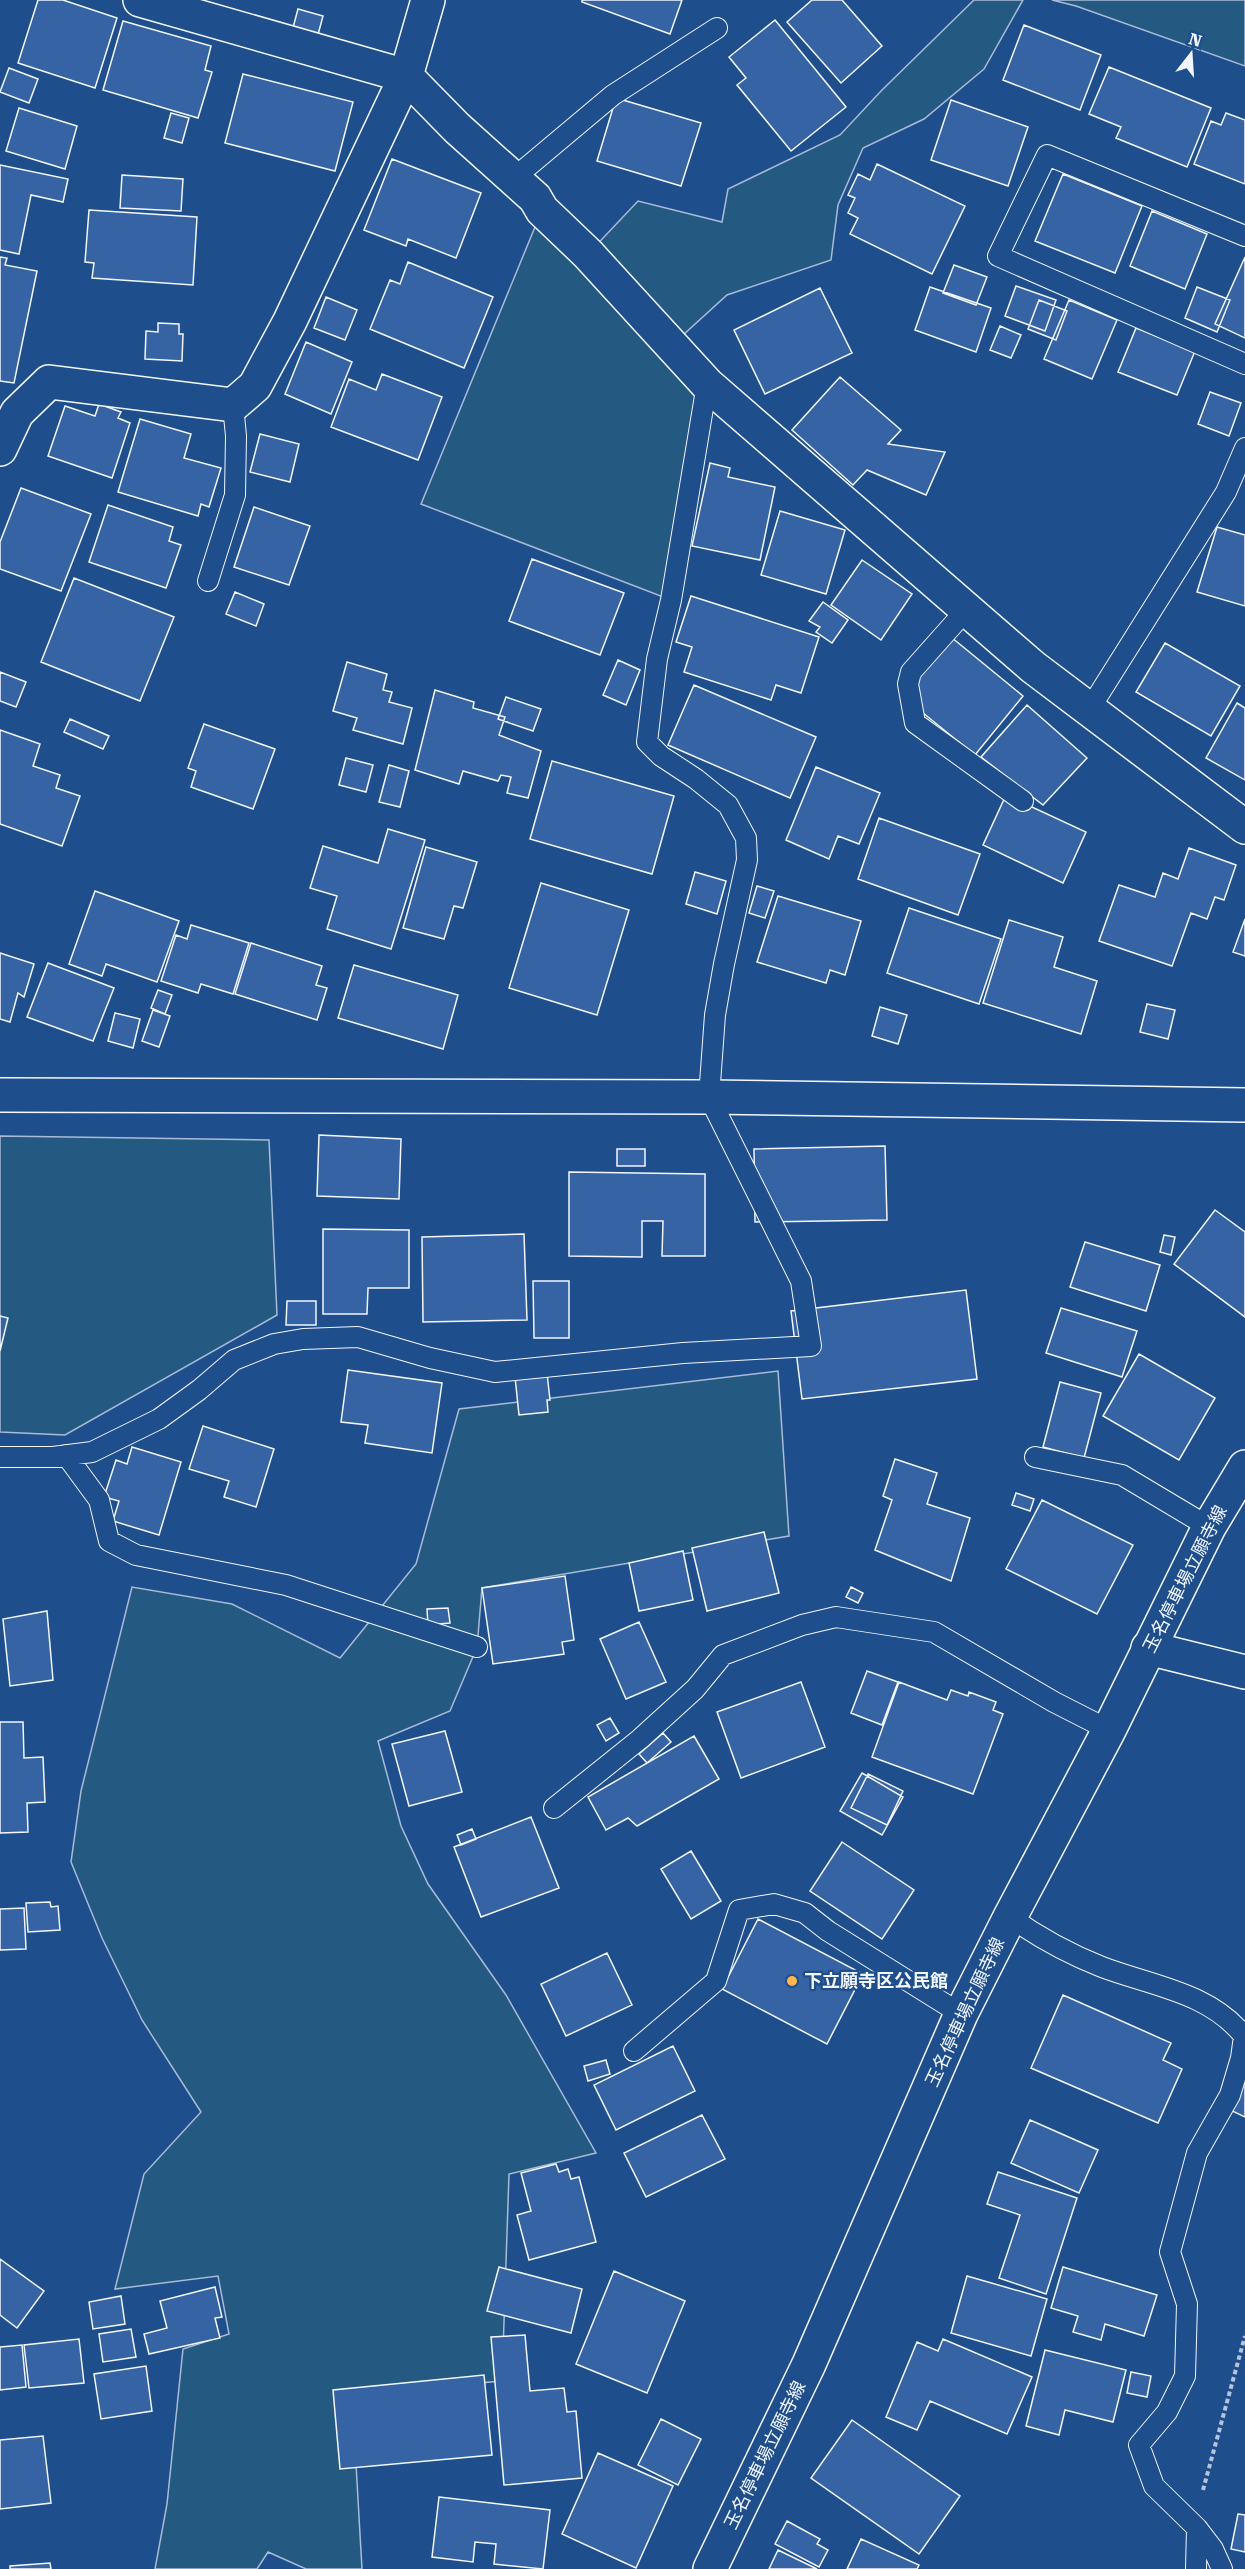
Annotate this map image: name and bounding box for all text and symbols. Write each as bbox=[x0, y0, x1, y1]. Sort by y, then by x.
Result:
north arrow bbox=[1161, 24, 1221, 84]
text: N bbox=[1187, 29, 1204, 51]
street label: 玉名停車場立願寺線 bbox=[1138, 1502, 1231, 1656]
street label: 玉名停車場立願寺線 bbox=[921, 1934, 1008, 2090]
place label: 下立願寺区公民館 bbox=[804, 1970, 948, 1991]
marker: 下立願寺区公民館 bbox=[785, 1974, 799, 1988]
street label: 玉名停車場立願寺線 bbox=[720, 2377, 809, 2532]

